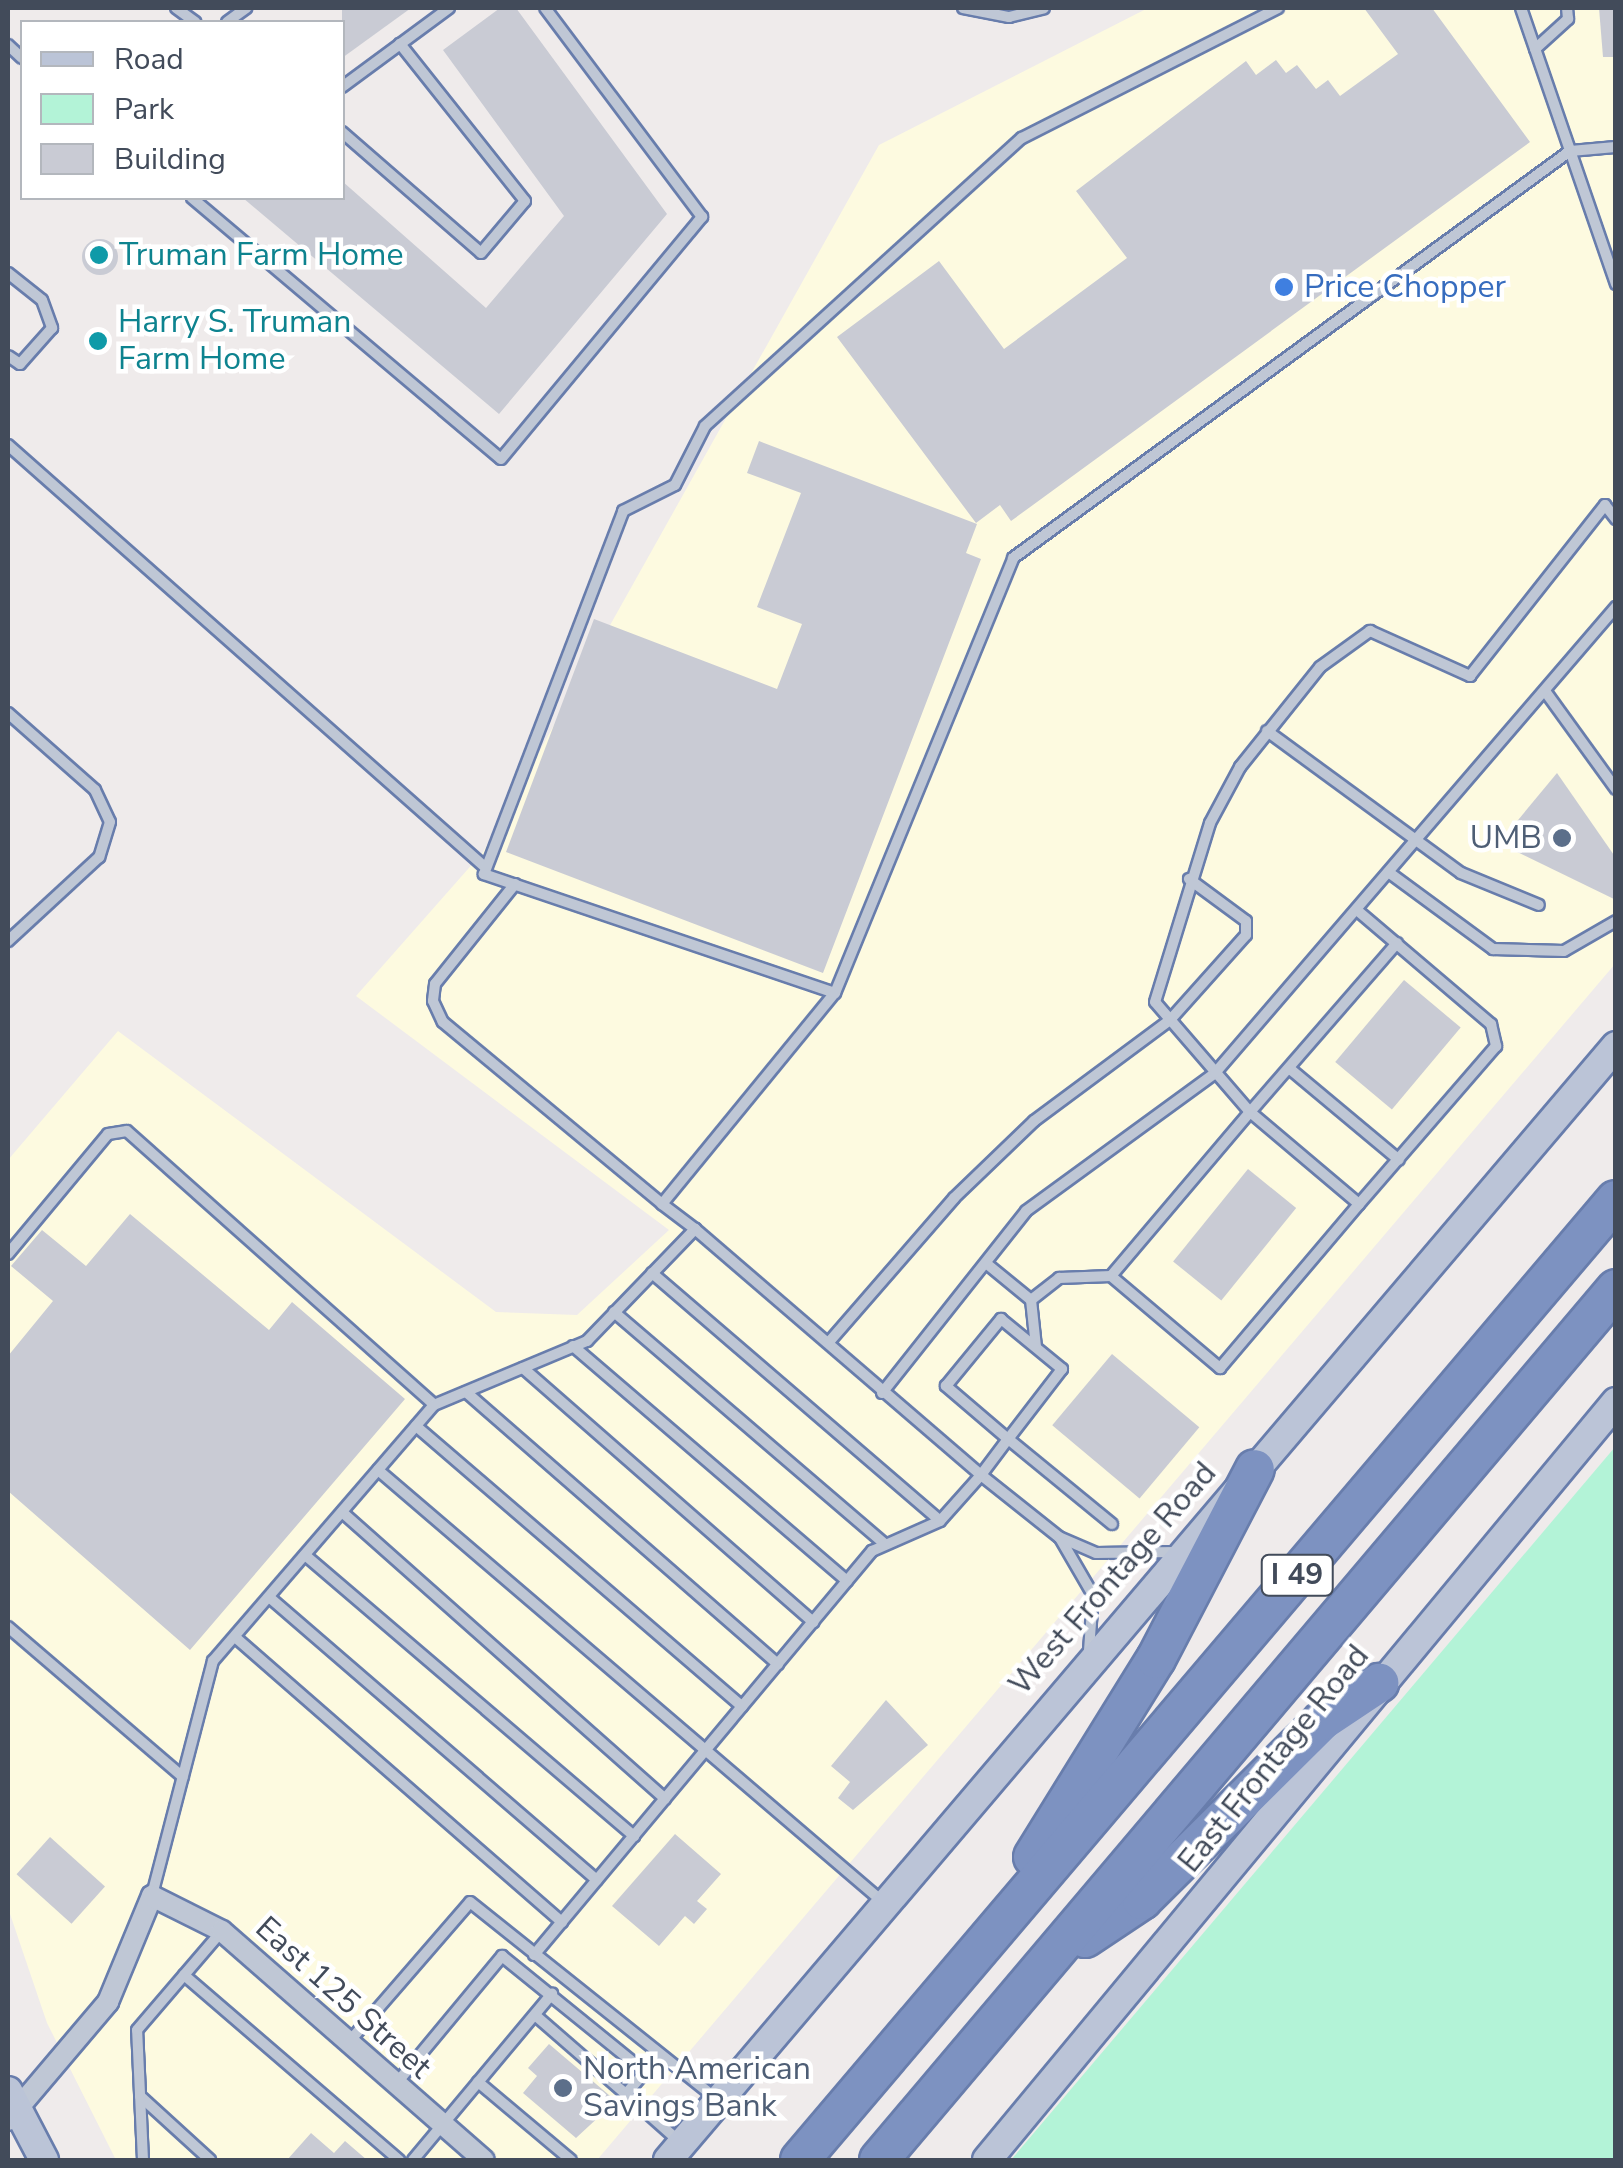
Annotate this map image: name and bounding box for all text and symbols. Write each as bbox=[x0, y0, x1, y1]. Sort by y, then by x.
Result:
legend bbox=[20, 20, 345, 200]
text: Road bbox=[114, 39, 184, 80]
text: Park bbox=[114, 89, 174, 130]
text: Building bbox=[114, 139, 226, 180]
place label: Truman Farm Home bbox=[119, 236, 403, 274]
marker: Truman Farm Home bbox=[88, 244, 110, 266]
place label: Price Chopper bbox=[1304, 268, 1506, 306]
marker: Price Chopper bbox=[1273, 276, 1295, 298]
place label: Harry S. Truman Farm Home bbox=[118, 304, 351, 379]
marker: Harry S. Truman Farm Home bbox=[87, 330, 109, 352]
place label: UMB bbox=[1470, 819, 1542, 857]
marker: UMB bbox=[1551, 827, 1573, 849]
street label: West Frontage Road bbox=[1001, 1455, 1225, 1703]
road number: I 49 bbox=[1260, 1550, 1334, 1600]
street label: East Frontage Road bbox=[1171, 1638, 1377, 1880]
street label: East 125 Street bbox=[247, 1909, 439, 2087]
place label: North American Savings Bank bbox=[583, 2051, 811, 2126]
marker: North American Savings Bank bbox=[552, 2077, 574, 2099]

